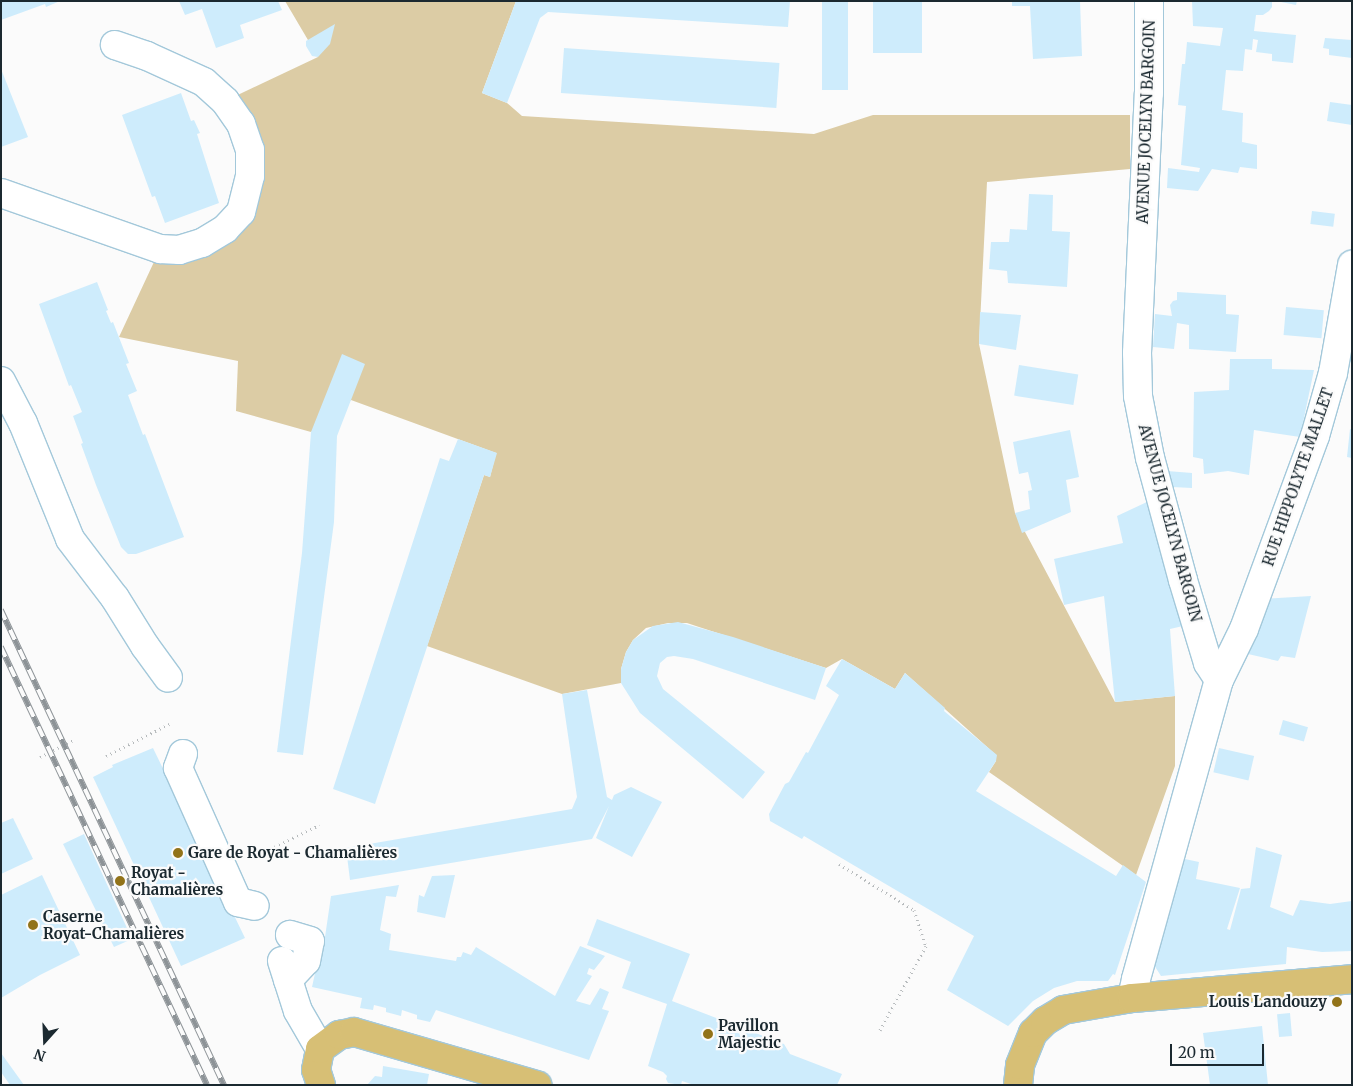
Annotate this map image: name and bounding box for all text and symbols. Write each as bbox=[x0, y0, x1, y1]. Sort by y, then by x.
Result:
street label: AVENUE JOCELYN BARGOIN bbox=[1133, 20, 1159, 224]
street label: RUE HIPPOLYTE MALLET bbox=[1259, 386, 1337, 568]
street label: AVENUE JOCELYN BARGOIN bbox=[1135, 422, 1205, 624]
place label: Gare de Royat - Chamalières bbox=[188, 844, 397, 862]
marker: Gare de Royat - Chamalières bbox=[172, 847, 184, 859]
place label: Royat - Chamalières bbox=[131, 863, 223, 898]
marker: Royat - Chamalières bbox=[113, 874, 127, 888]
place label: Caserne Royat-Chamalières bbox=[43, 907, 184, 942]
marker: Caserne Royat-Chamalières bbox=[27, 919, 39, 931]
place label: Louis Landouzy bbox=[1209, 993, 1327, 1011]
marker: Louis Landouzy bbox=[1331, 996, 1343, 1008]
north arrow bbox=[20, 1016, 70, 1066]
place label: Pavillon Majestic bbox=[718, 1016, 781, 1051]
marker: Pavillon Majestic bbox=[702, 1028, 714, 1040]
scale bar bbox=[1173, 1034, 1267, 1066]
text: 20 m bbox=[1178, 1043, 1215, 1062]
text: N bbox=[32, 1045, 48, 1065]

